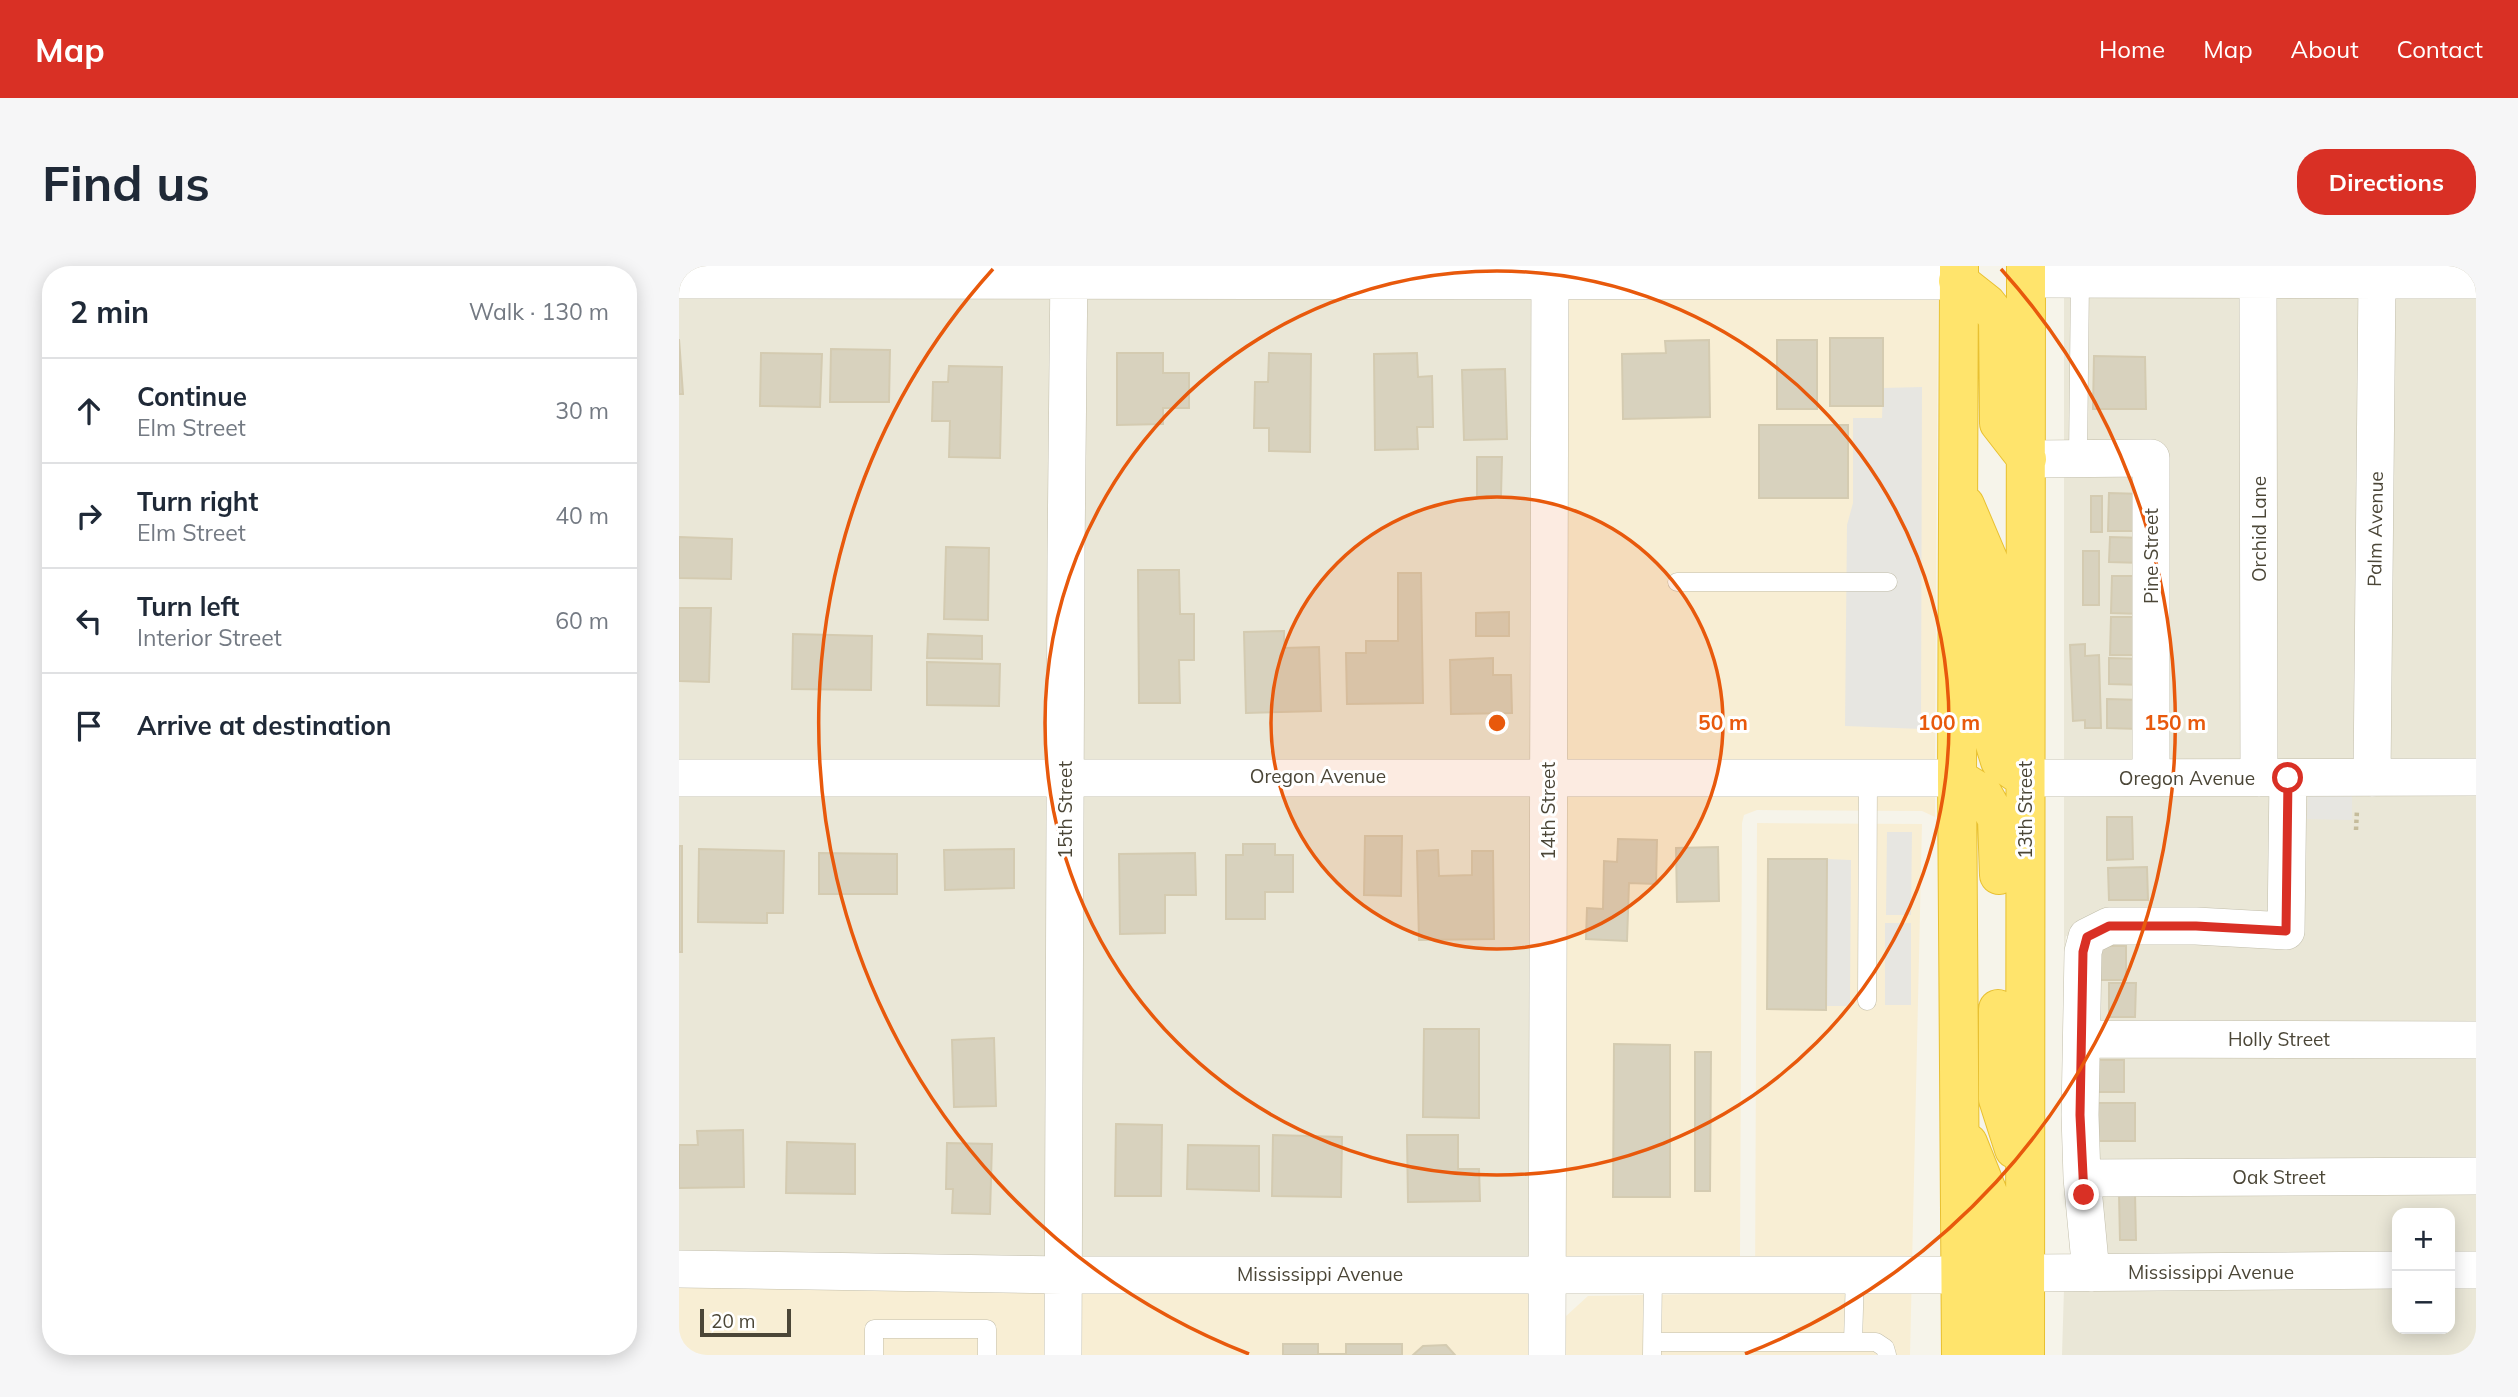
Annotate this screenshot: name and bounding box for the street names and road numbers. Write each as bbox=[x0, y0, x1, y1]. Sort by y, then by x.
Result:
street label: Palm Avenue bbox=[2362, 471, 2388, 587]
street label: Orchid Lane bbox=[2247, 476, 2271, 582]
street label: Pine Street bbox=[2139, 508, 2163, 604]
street label: 15th Street bbox=[1053, 761, 1077, 859]
street label: 13th Street bbox=[2013, 761, 2037, 859]
street label: 14th Street bbox=[1536, 762, 1560, 860]
street label: Oregon Avenue bbox=[1250, 764, 1386, 788]
street label: Oregon Avenue bbox=[2119, 766, 2255, 790]
street label: Holly Street bbox=[2228, 1027, 2330, 1051]
street label: Oak Street bbox=[2232, 1165, 2326, 1189]
street label: Mississippi Avenue bbox=[2128, 1260, 2294, 1284]
street label: Mississippi Avenue bbox=[1237, 1262, 1403, 1286]

